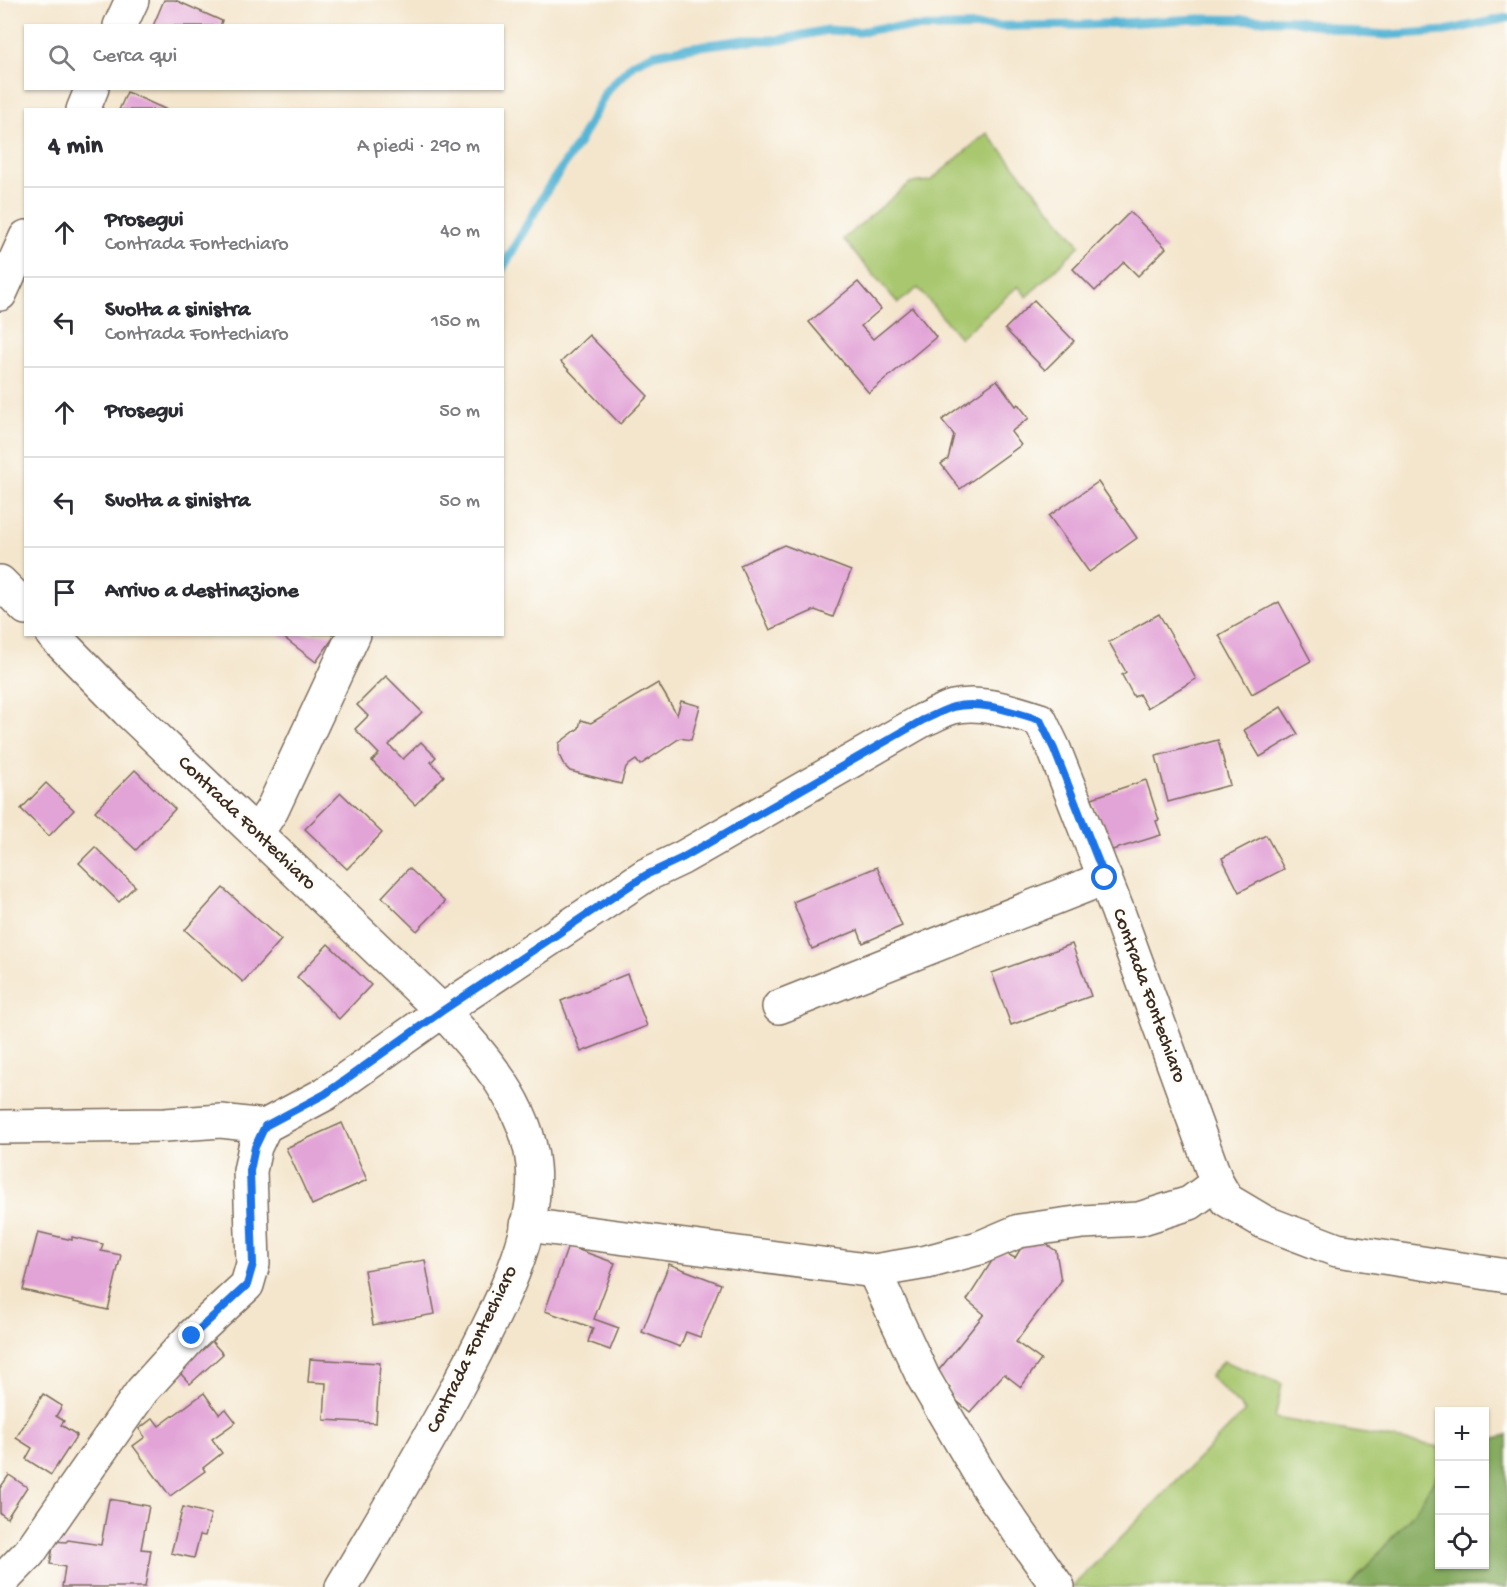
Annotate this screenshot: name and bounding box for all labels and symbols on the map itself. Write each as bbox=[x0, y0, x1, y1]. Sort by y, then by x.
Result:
street label: Contrada Fontechiaro bbox=[172, 752, 320, 896]
route start bbox=[1091, 864, 1117, 890]
street label: Contrada Fontechiaro bbox=[1106, 906, 1190, 1086]
street label: Contrada Fontechiaro bbox=[422, 1262, 524, 1438]
route end bbox=[178, 1322, 204, 1348]

